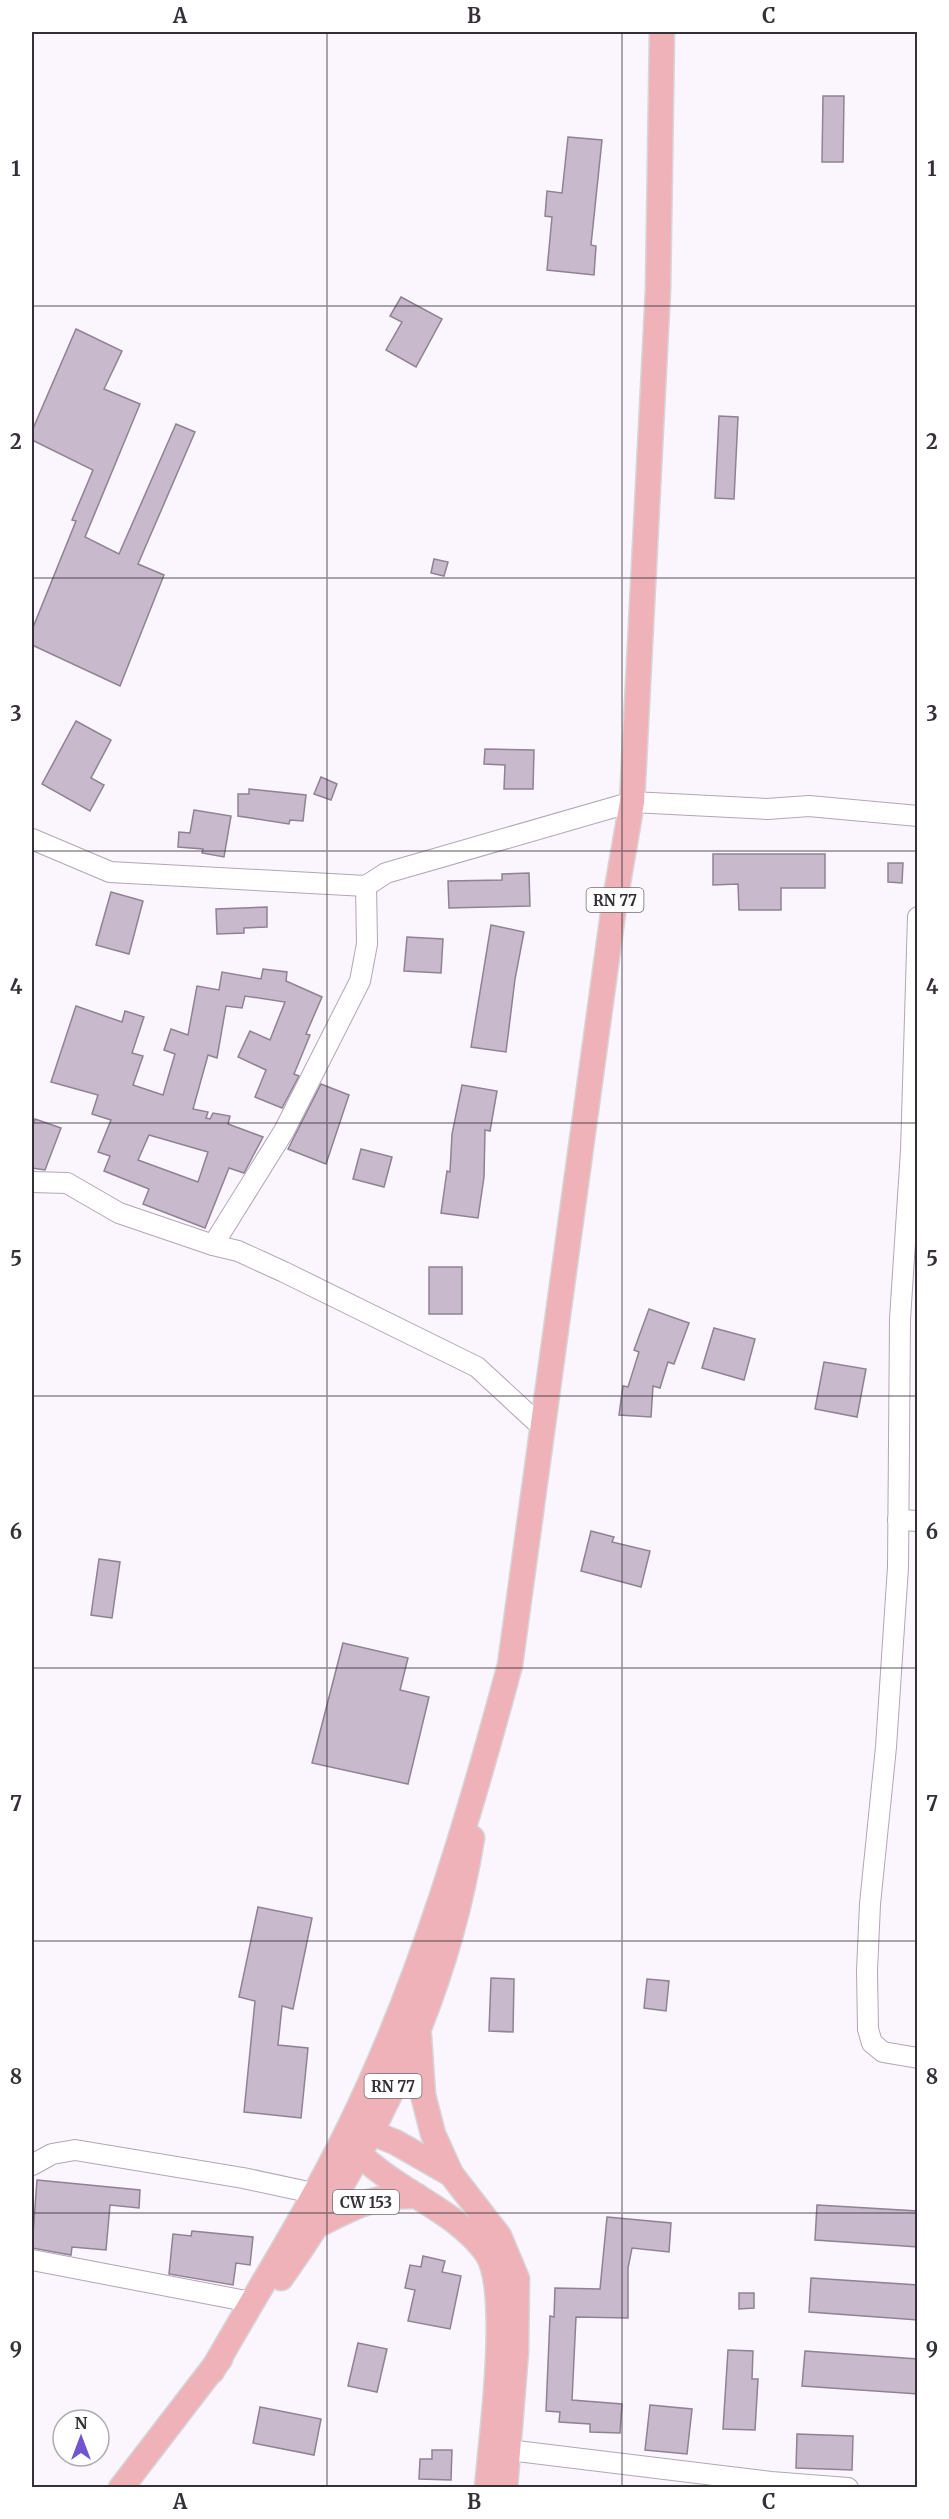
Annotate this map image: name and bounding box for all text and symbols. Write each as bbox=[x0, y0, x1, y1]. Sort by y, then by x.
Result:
text: A bbox=[172, 3, 188, 28]
text: B bbox=[467, 3, 481, 28]
text: C bbox=[762, 3, 776, 28]
text: 1 bbox=[11, 156, 21, 181]
text: 1 bbox=[927, 156, 937, 181]
text: 2 bbox=[10, 429, 22, 454]
text: 2 bbox=[926, 429, 938, 454]
text: 3 bbox=[10, 701, 22, 726]
text: 3 bbox=[926, 701, 938, 726]
road number: RN 77 bbox=[586, 888, 644, 912]
text: 4 bbox=[10, 974, 23, 999]
text: 4 bbox=[926, 974, 939, 999]
text: 5 bbox=[10, 1246, 22, 1271]
text: 5 bbox=[926, 1246, 938, 1271]
text: 6 bbox=[10, 1519, 22, 1544]
text: 6 bbox=[926, 1519, 938, 1544]
text: 7 bbox=[10, 1791, 22, 1816]
text: 7 bbox=[926, 1791, 938, 1816]
text: 8 bbox=[10, 2064, 22, 2089]
text: 8 bbox=[926, 2064, 938, 2089]
road number: RN 77 bbox=[364, 2074, 422, 2098]
road number: CW 153 bbox=[333, 2190, 399, 2214]
text: 9 bbox=[10, 2337, 22, 2362]
text: 9 bbox=[926, 2337, 938, 2362]
north arrow bbox=[51, 2408, 111, 2468]
text: N bbox=[75, 2413, 88, 2433]
text: A bbox=[172, 2489, 188, 2514]
text: B bbox=[467, 2489, 481, 2514]
text: C bbox=[762, 2489, 776, 2514]

